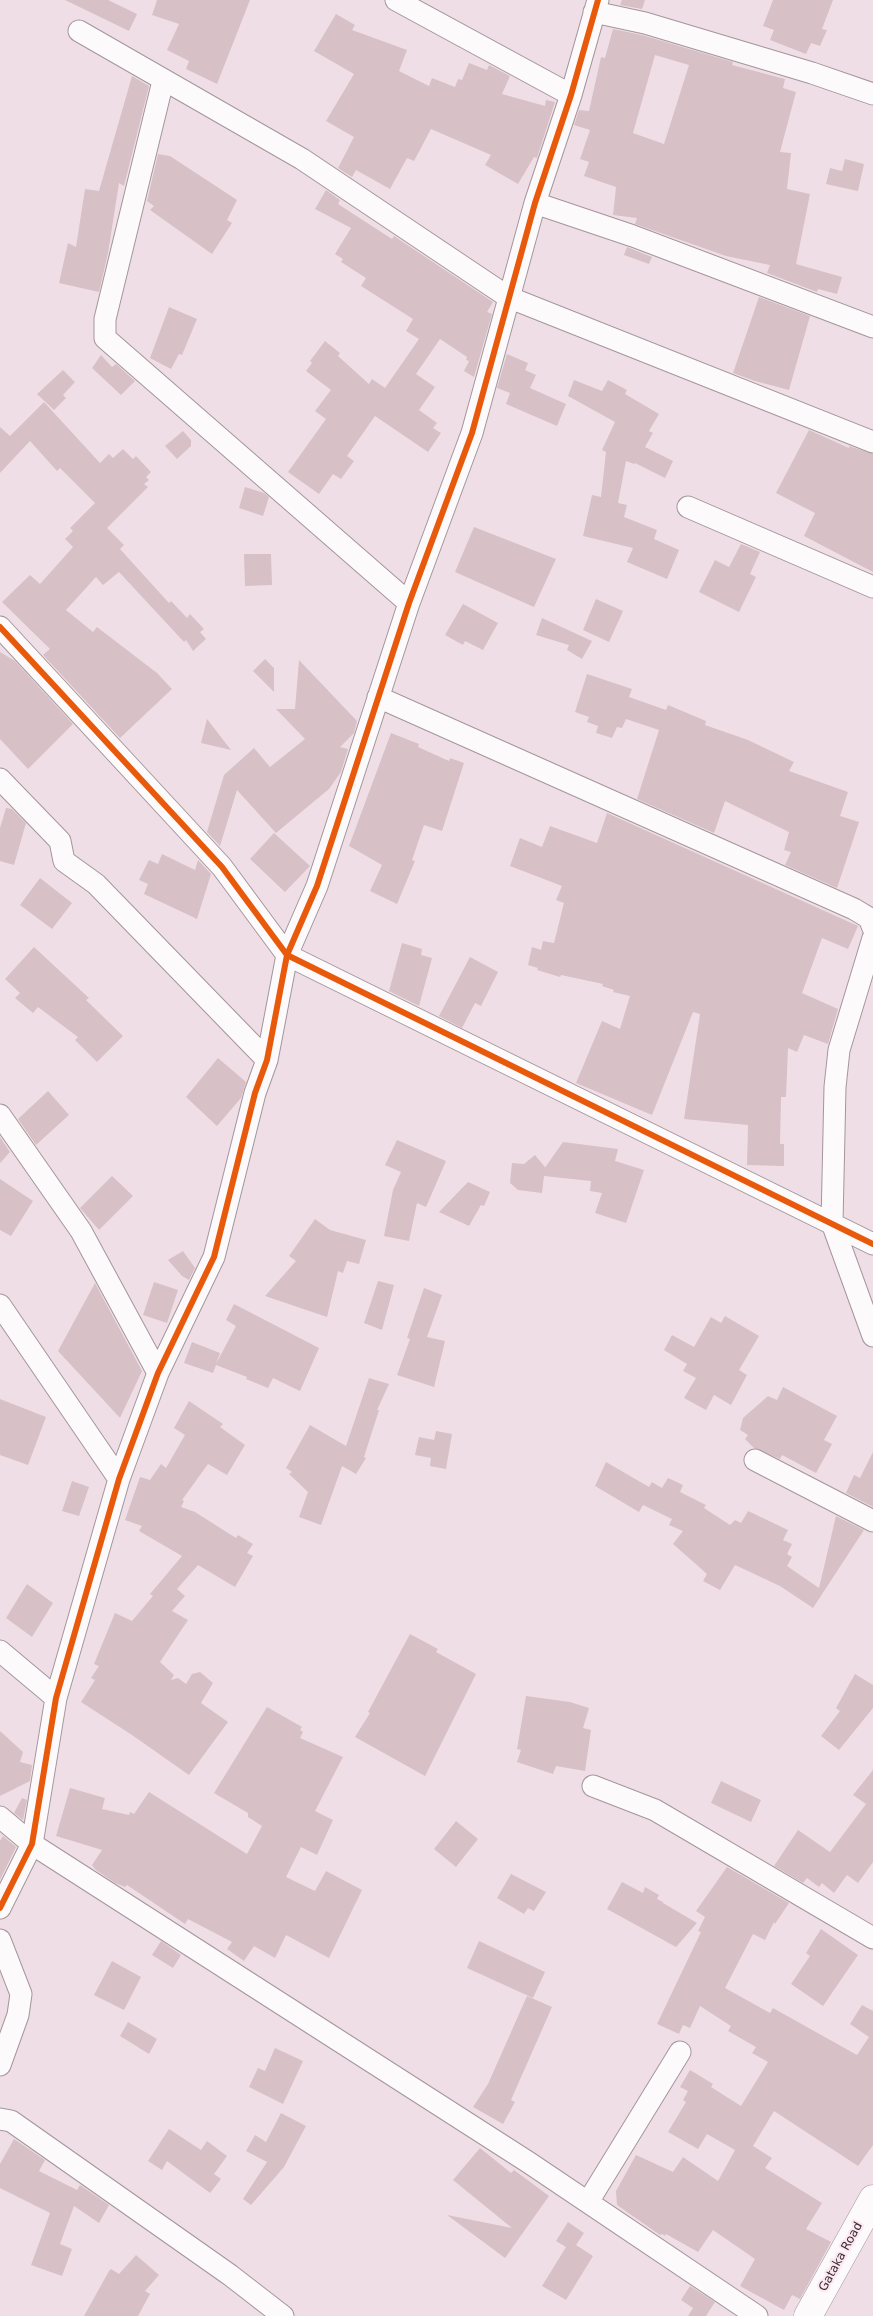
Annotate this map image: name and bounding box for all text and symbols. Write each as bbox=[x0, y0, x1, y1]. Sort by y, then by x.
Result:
street label: Gataka Road bbox=[816, 2220, 866, 2294]

